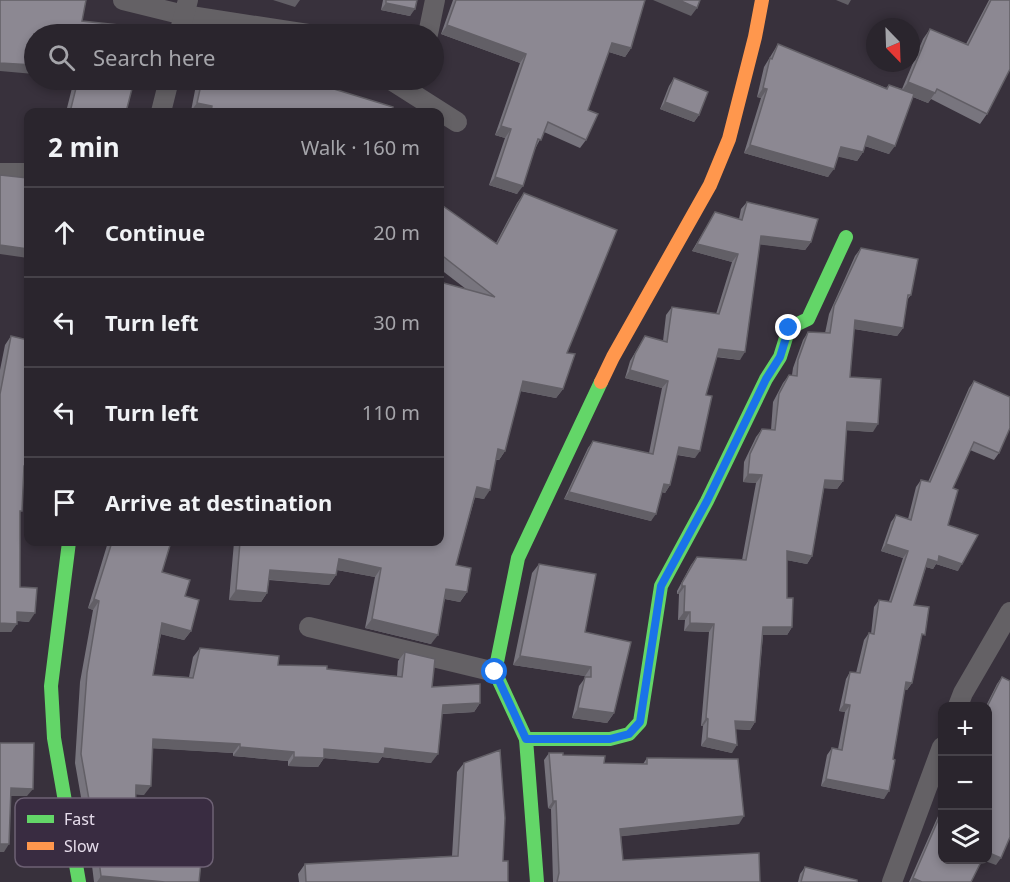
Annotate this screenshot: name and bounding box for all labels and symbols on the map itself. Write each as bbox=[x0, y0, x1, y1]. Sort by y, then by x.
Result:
north arrow bbox=[866, 18, 920, 72]
route end bbox=[775, 314, 801, 340]
route start bbox=[481, 658, 507, 684]
legend bbox=[15, 798, 213, 867]
text: Fast bbox=[64, 808, 95, 830]
text: Slow bbox=[64, 835, 99, 857]

